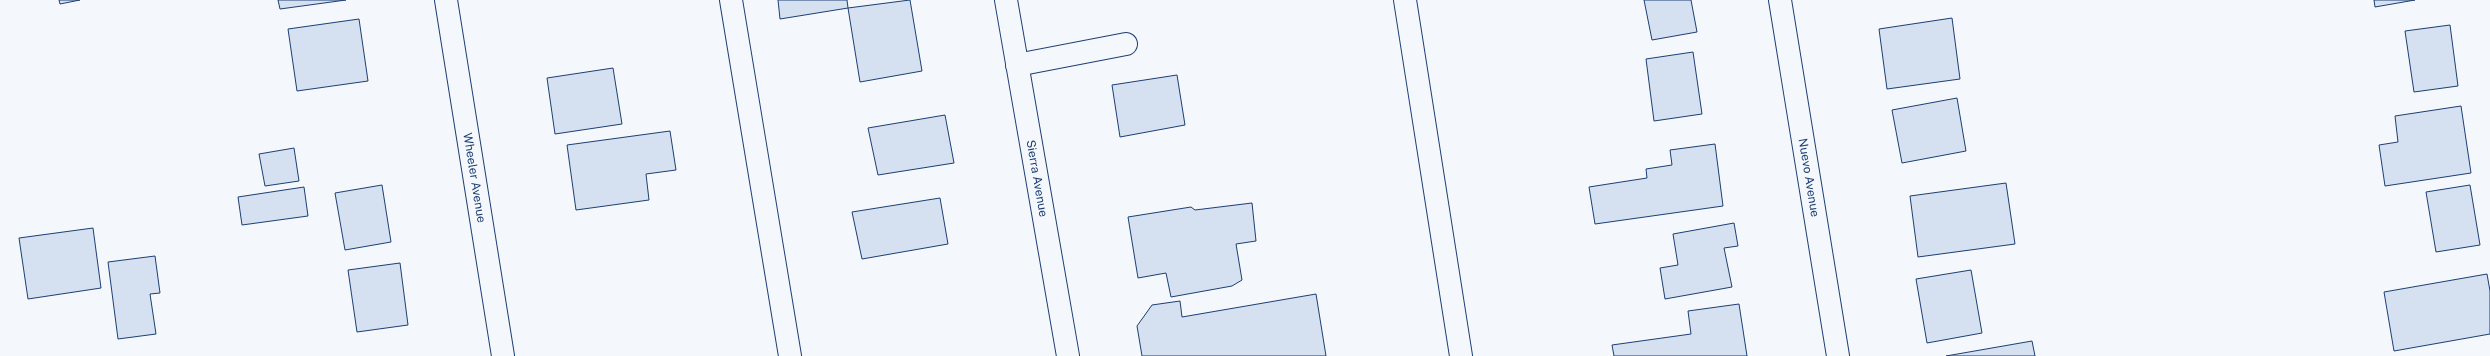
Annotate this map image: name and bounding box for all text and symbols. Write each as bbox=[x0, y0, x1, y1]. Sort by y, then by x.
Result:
street label: Wheeler Avenue bbox=[460, 132, 489, 224]
street label: Nuevo Avenue bbox=[1796, 137, 1822, 218]
street label: Sierra Avenue bbox=[1023, 139, 1051, 218]

